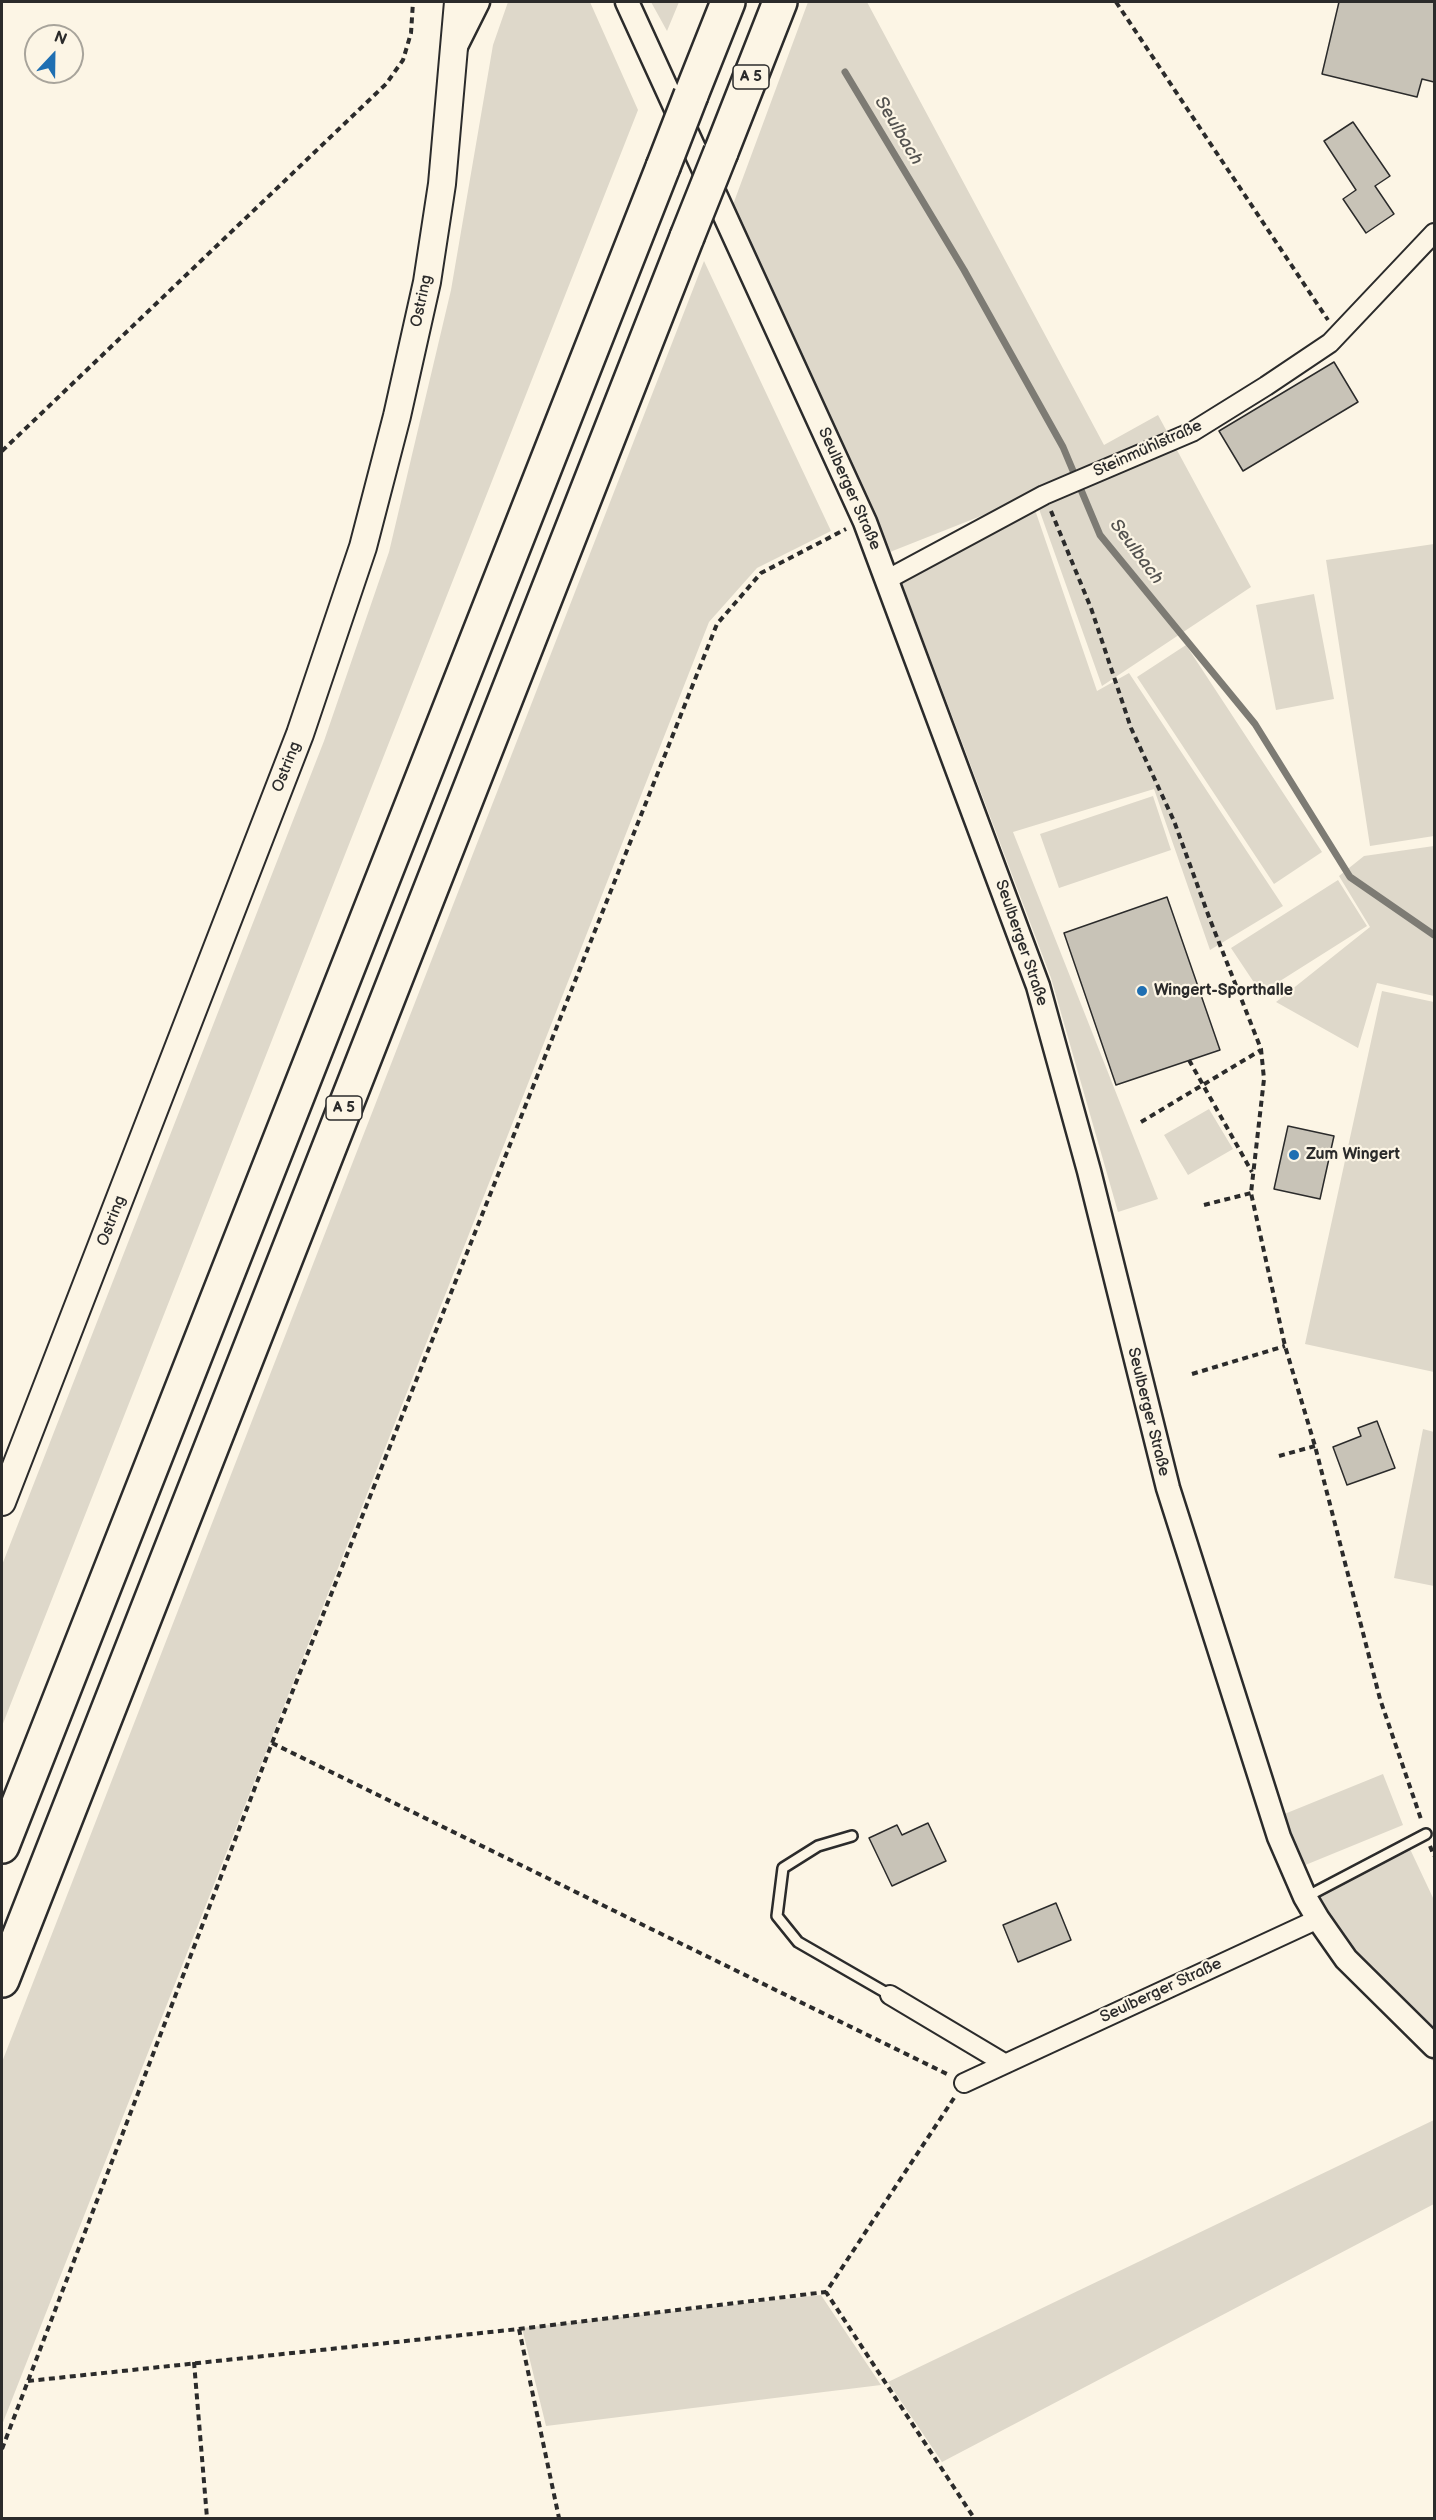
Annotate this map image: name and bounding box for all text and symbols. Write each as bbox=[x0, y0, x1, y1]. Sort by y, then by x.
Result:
north arrow bbox=[24, 24, 84, 84]
text: N bbox=[51, 28, 69, 50]
road number: A 5 bbox=[733, 65, 769, 89]
water label: Seulbach bbox=[869, 93, 927, 169]
street label: Ostring bbox=[407, 273, 437, 329]
street label: Steinmühlstraße bbox=[1091, 416, 1205, 482]
street label: Seulberger Straße bbox=[813, 425, 885, 553]
water label: Seulbach bbox=[1105, 515, 1167, 589]
street label: Ostring bbox=[269, 739, 305, 795]
street label: Seulberger Straße bbox=[990, 877, 1052, 1009]
place label: Wingert-Sporthalle bbox=[1154, 981, 1293, 1001]
marker: Wingert-Sporthalle bbox=[1135, 984, 1149, 998]
road number: A 5 bbox=[326, 1096, 362, 1120]
place label: Zum Wingert bbox=[1306, 1145, 1400, 1165]
marker: Zum Wingert bbox=[1287, 1148, 1301, 1162]
street label: Ostring bbox=[94, 1193, 130, 1249]
street label: Seulberger Straße bbox=[1123, 1346, 1173, 1478]
street label: Seulberger Straße bbox=[1097, 1954, 1225, 2028]

